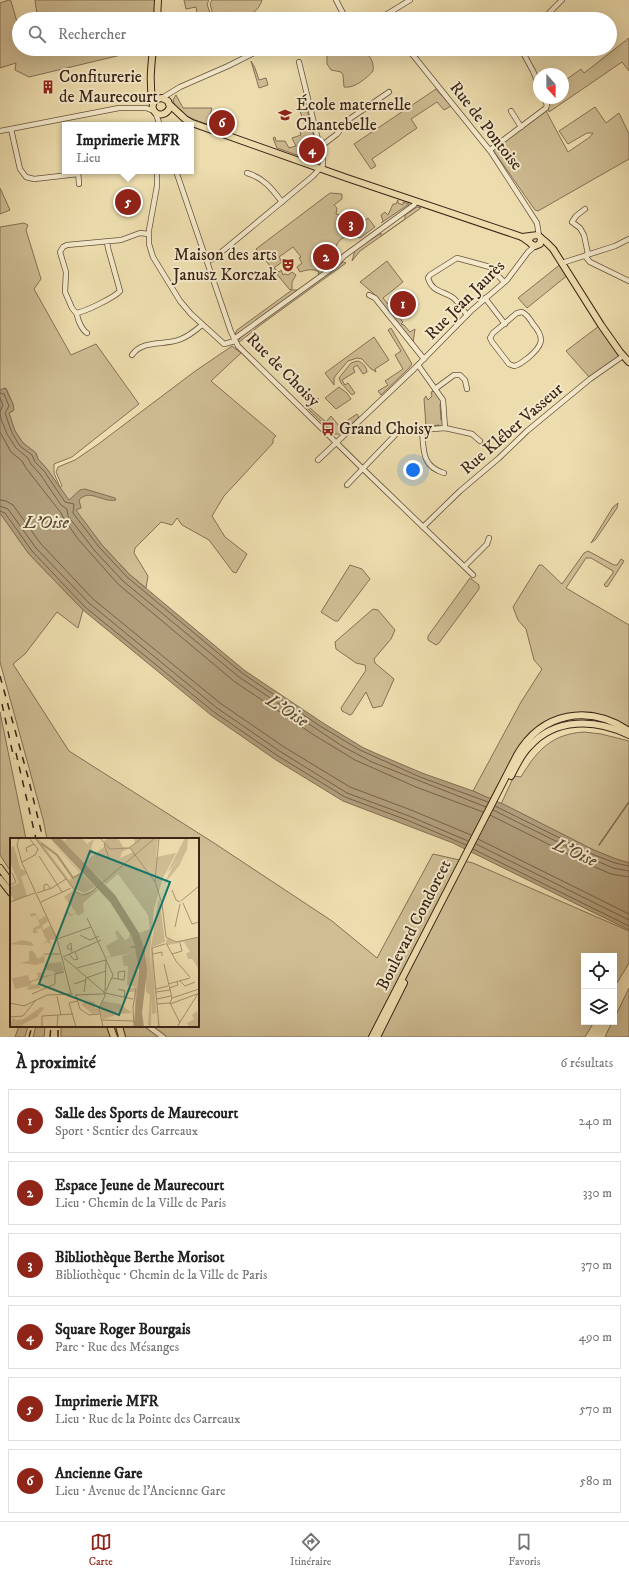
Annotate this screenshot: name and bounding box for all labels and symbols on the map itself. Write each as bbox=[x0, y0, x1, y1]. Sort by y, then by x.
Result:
place label: Confiturerie de Maurecourt bbox=[59, 66, 159, 108]
north arrow bbox=[533, 68, 569, 104]
street label: Rue de Pontoise bbox=[444, 77, 528, 175]
building icon: Confiturerie de Maurecourt bbox=[40, 79, 56, 95]
place label: École maternelle Chantebelle bbox=[296, 94, 411, 136]
school or university icon: École maternelle Chantebelle bbox=[277, 107, 293, 123]
pin: 6 bbox=[209, 108, 235, 138]
pin: 4 bbox=[299, 135, 325, 165]
pin: 5 bbox=[115, 187, 141, 217]
pin: 3 bbox=[338, 209, 364, 239]
pin: 2 bbox=[313, 242, 339, 272]
place label: Maison des arts Janusz Korczak bbox=[171, 244, 278, 286]
street label: Rue Jean Jaurès bbox=[420, 255, 510, 345]
theatre icon: Maison des arts Janusz Korczak bbox=[280, 257, 296, 273]
pin: 1 bbox=[390, 289, 416, 319]
street label: Rue de Choisy bbox=[241, 328, 325, 412]
street label: Rue Kléber Vasseur bbox=[456, 378, 568, 480]
place label: Grand Choisy bbox=[339, 418, 433, 440]
bus stop icon: Grand Choisy bbox=[320, 421, 336, 437]
your location bbox=[403, 460, 423, 480]
water label: L’Oise bbox=[22, 512, 69, 534]
water label: L'Oise bbox=[261, 689, 313, 733]
water label: L'Oise bbox=[549, 833, 601, 873]
inset map bbox=[10, 838, 199, 1027]
street label: Boulevard Condorcet bbox=[372, 856, 457, 994]

